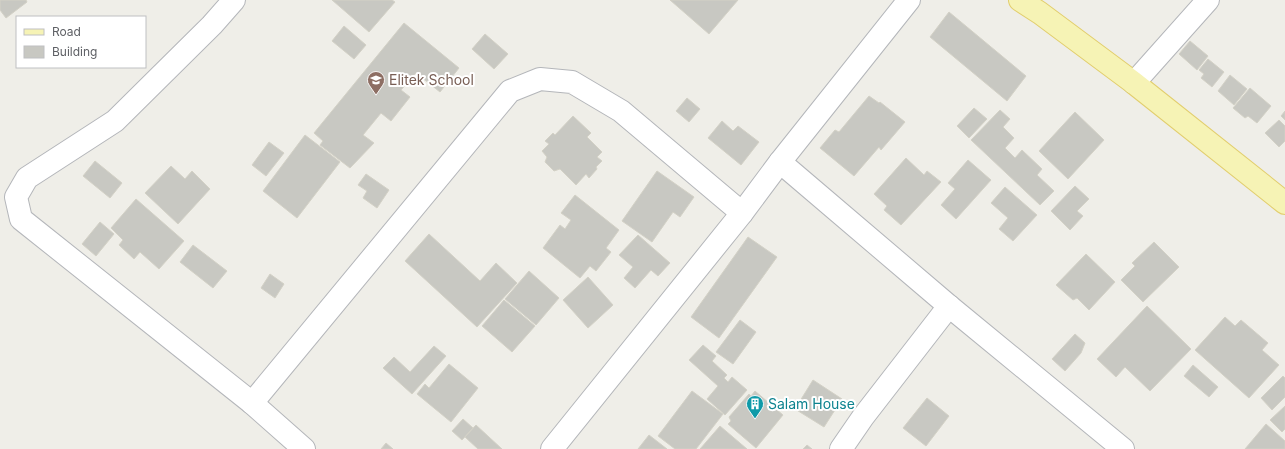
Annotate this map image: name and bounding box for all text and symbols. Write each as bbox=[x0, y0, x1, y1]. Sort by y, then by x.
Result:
legend bbox=[16, 16, 146, 68]
text: Road bbox=[52, 24, 81, 39]
text: Building bbox=[52, 44, 97, 59]
school or university icon: Elitek School bbox=[366, 70, 386, 95]
place label: Elitek School bbox=[389, 71, 474, 88]
building icon: Salam House bbox=[745, 394, 765, 419]
place label: Salam House bbox=[768, 395, 855, 412]

